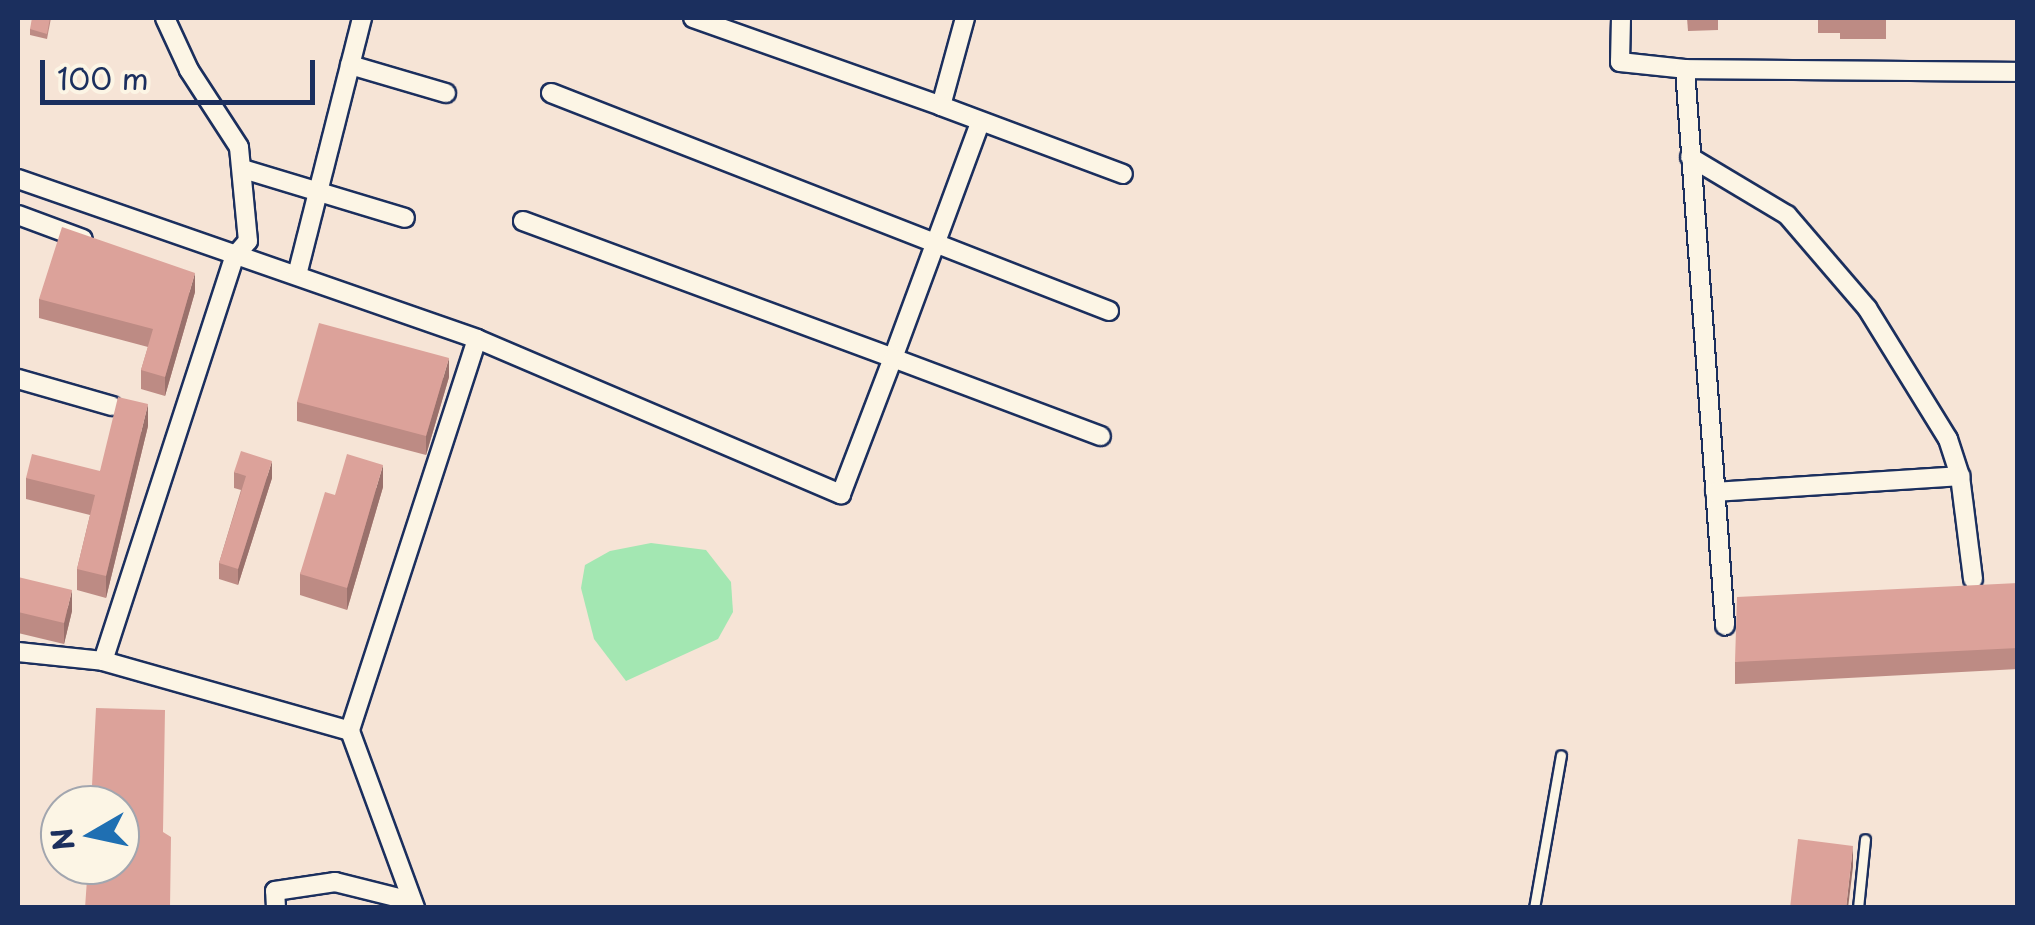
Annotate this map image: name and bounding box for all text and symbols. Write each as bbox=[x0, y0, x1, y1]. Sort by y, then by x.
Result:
scale bar bbox=[45, 40, 320, 102]
text: 100 m bbox=[57, 55, 149, 100]
north arrow bbox=[40, 785, 140, 885]
text: N bbox=[39, 825, 85, 854]

